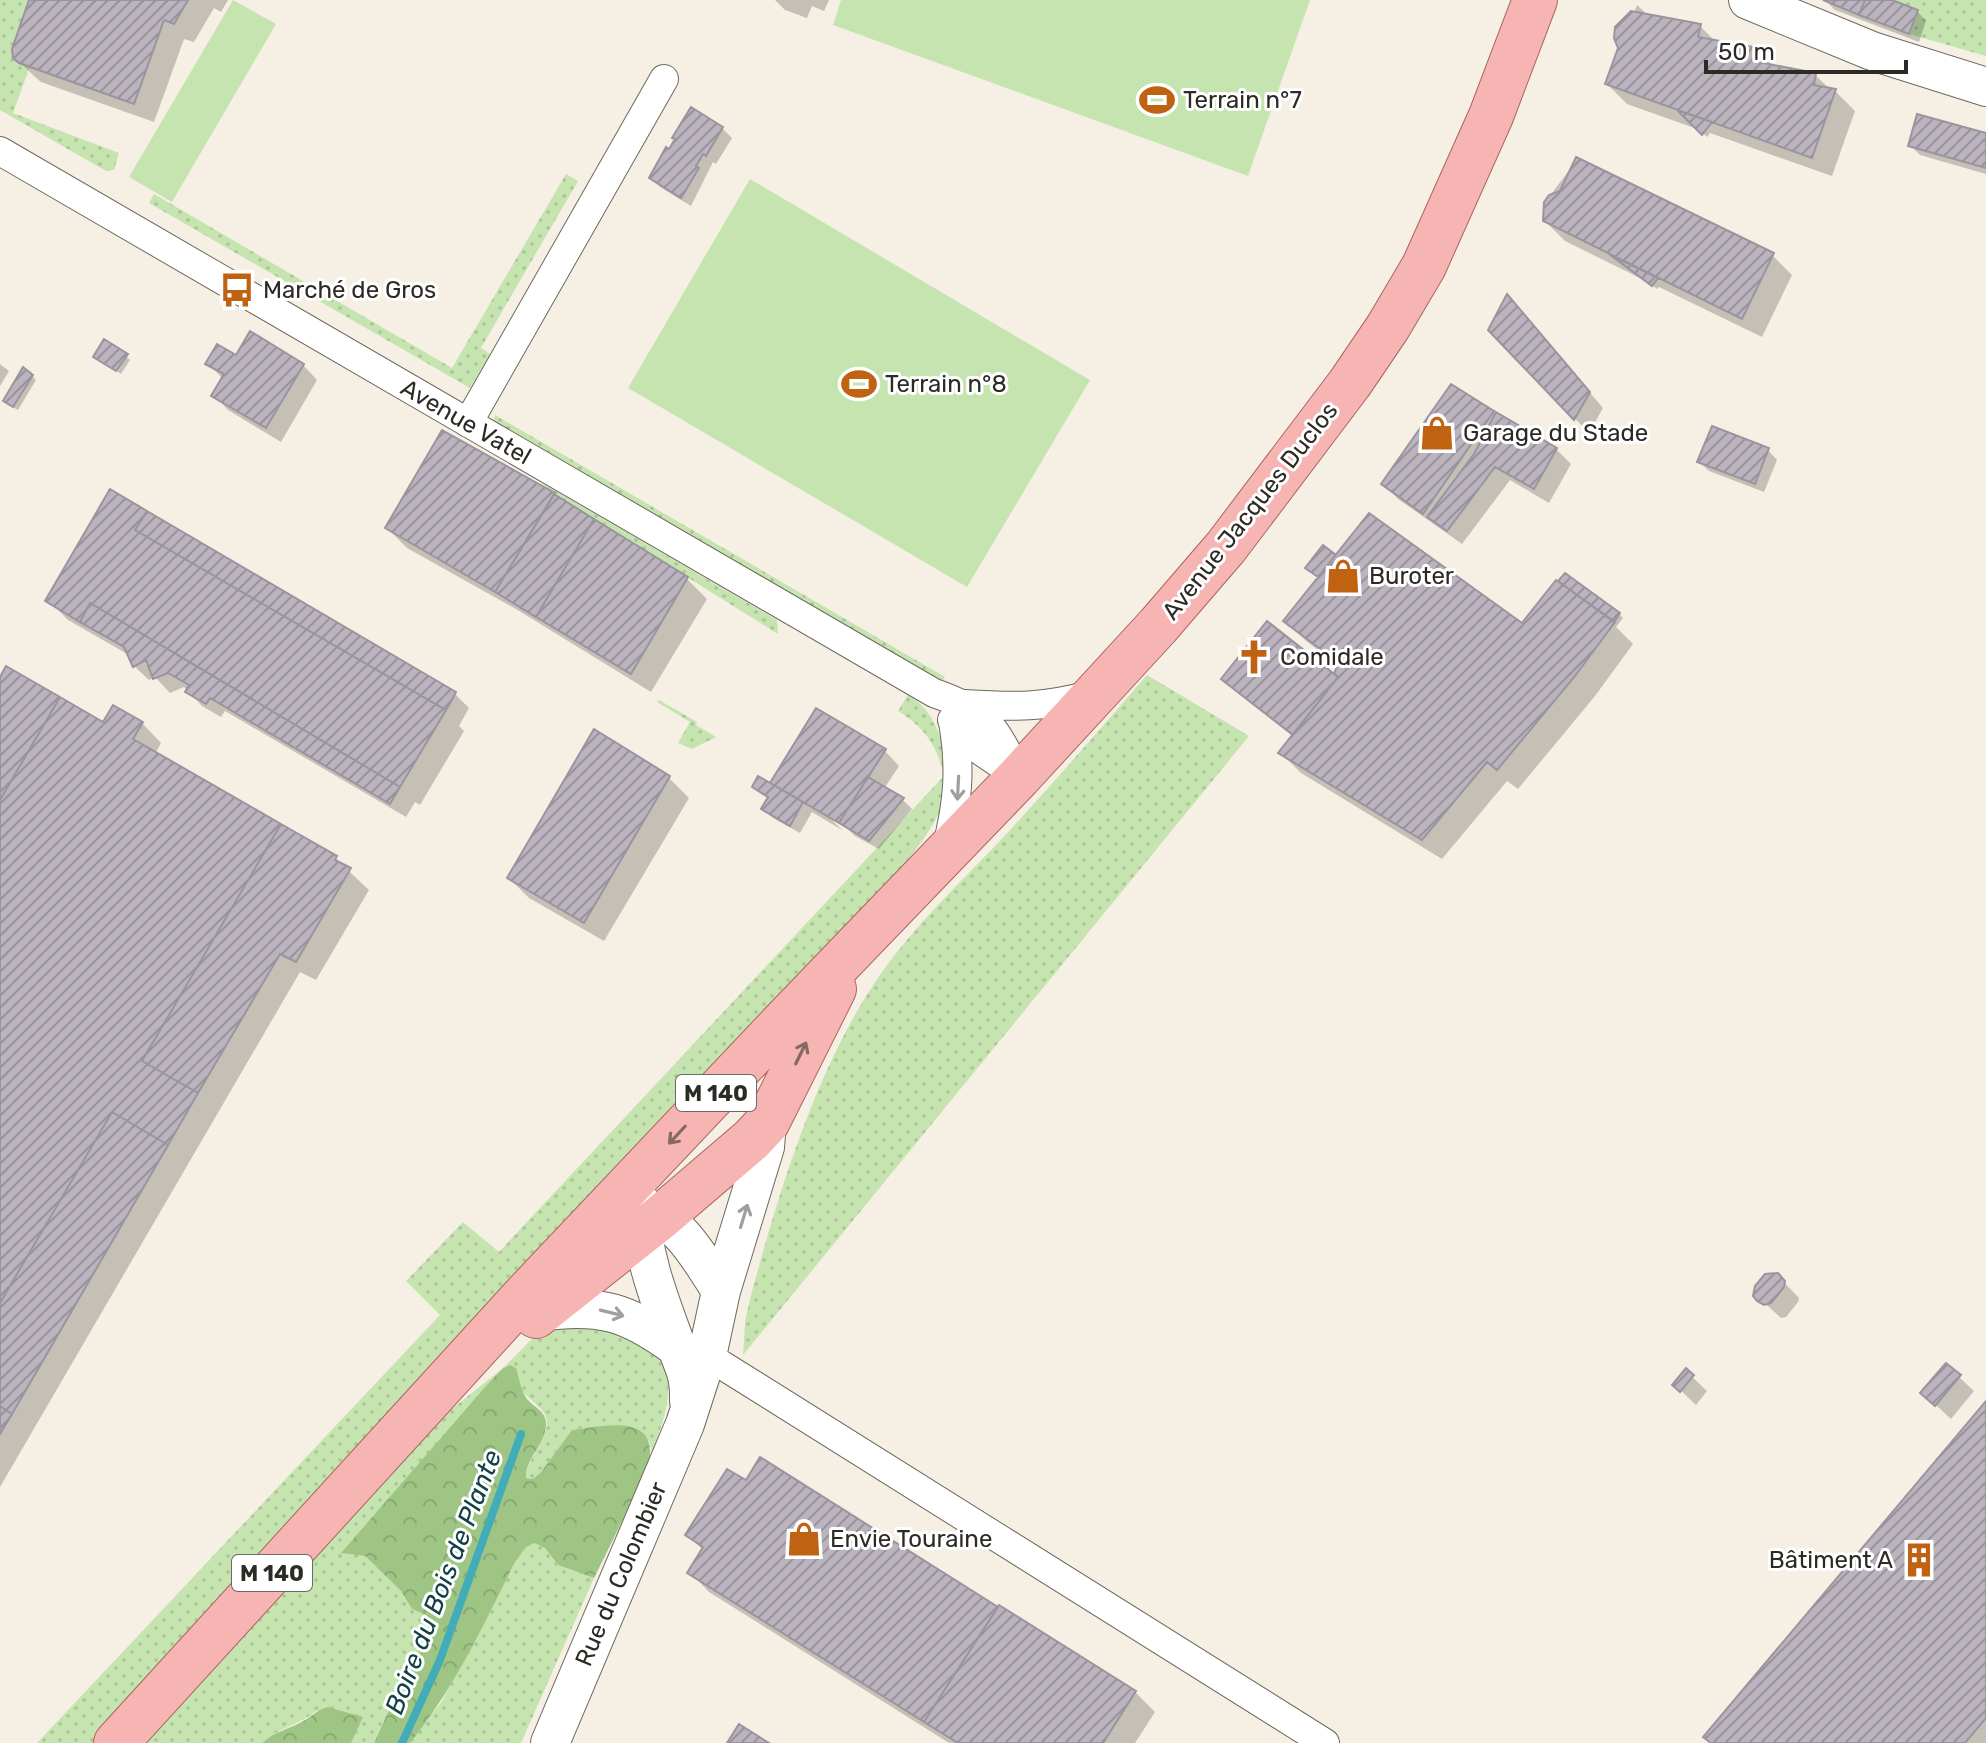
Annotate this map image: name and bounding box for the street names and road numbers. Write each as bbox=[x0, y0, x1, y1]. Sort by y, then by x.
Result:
street label: Avenue Vatel bbox=[396, 374, 536, 470]
street label: Avenue Jacques Duclos bbox=[1156, 397, 1344, 625]
road number: M 140 bbox=[676, 1075, 756, 1111]
street label: Rue du Colombier bbox=[570, 1478, 672, 1670]
road number: M 140 bbox=[232, 1555, 312, 1591]

